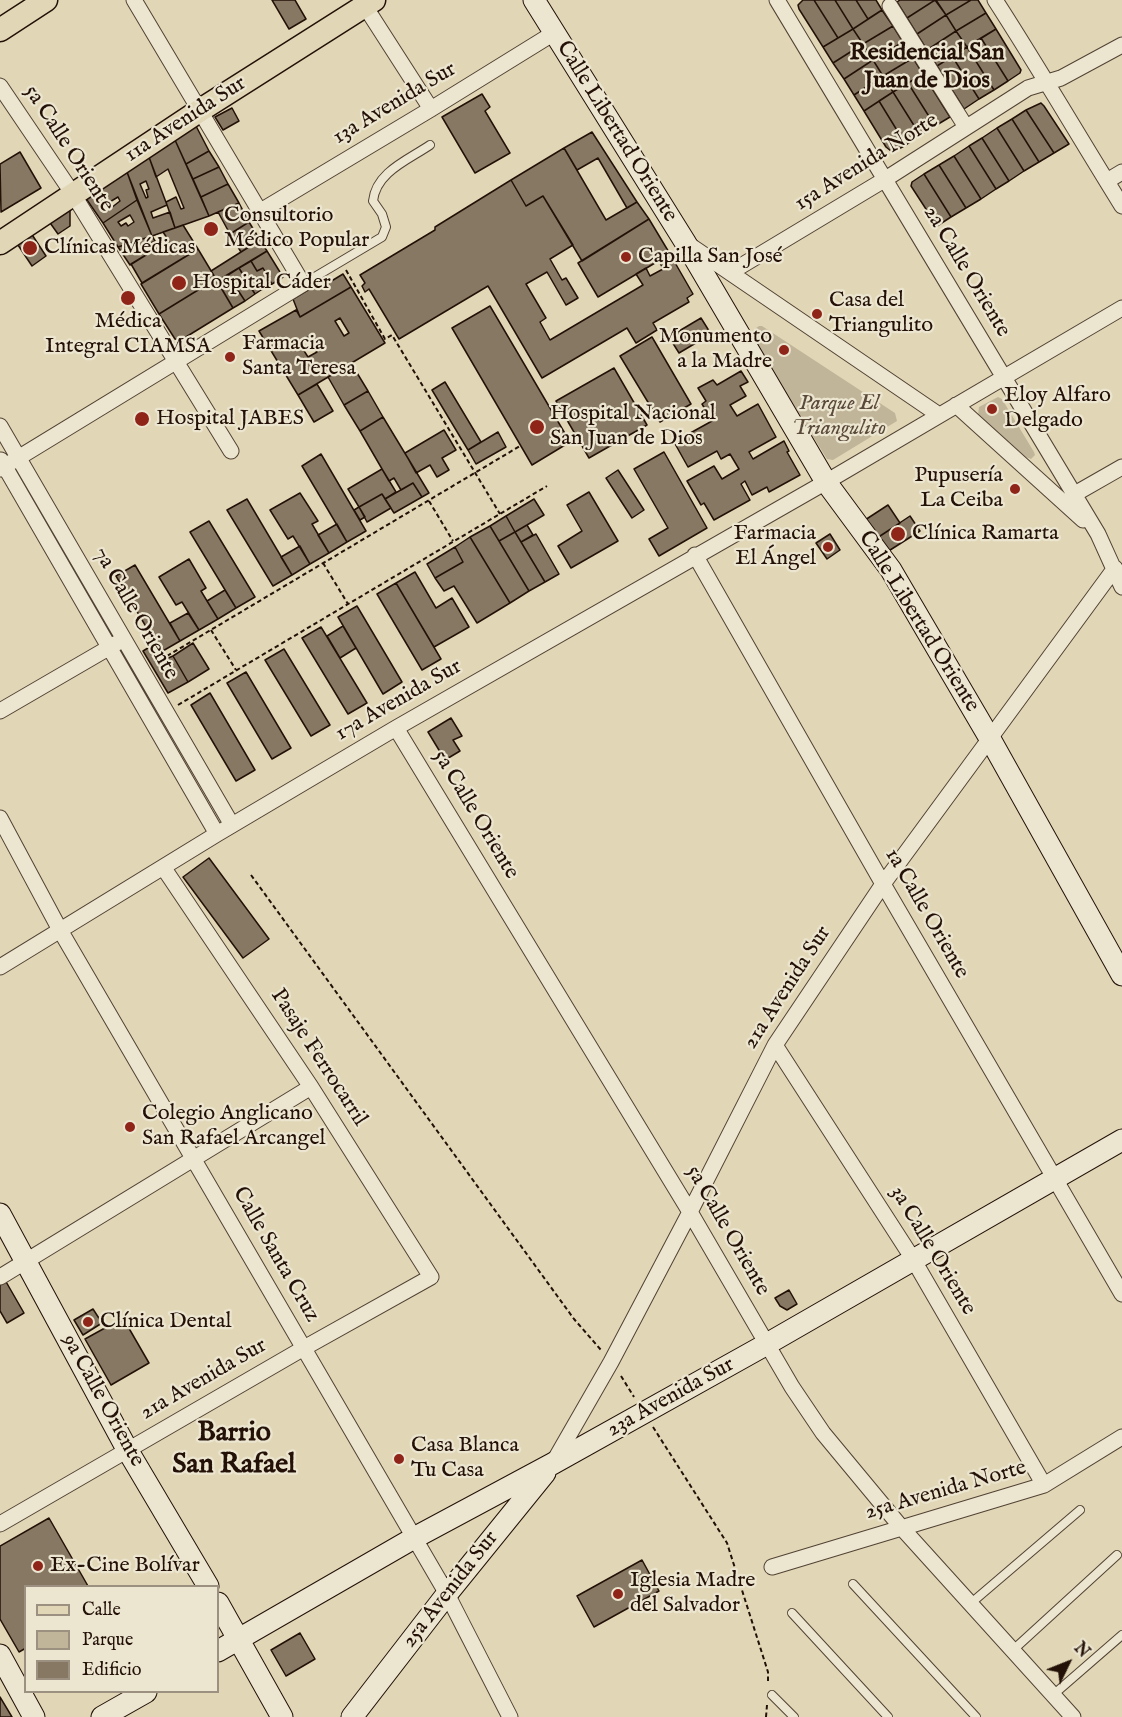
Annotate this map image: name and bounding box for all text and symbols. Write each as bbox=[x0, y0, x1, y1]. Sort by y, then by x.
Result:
street label: Calle Libertad Oriente bbox=[550, 37, 682, 227]
district label: Residencial San Juan de Dios bbox=[850, 40, 1004, 96]
street label: 13a Avenida Sur bbox=[329, 57, 461, 151]
street label: 11a Avenida Sur bbox=[120, 71, 252, 169]
street label: 5a Calle Oriente bbox=[17, 81, 119, 217]
street label: 15a Avenida Norte bbox=[790, 108, 944, 218]
street label: 2a Calle Oriente bbox=[917, 202, 1015, 342]
place label: Consultorio Médico Popular bbox=[224, 203, 369, 254]
marker: Consultorio Médico Popular bbox=[202, 220, 220, 238]
place label: Clínicas Médicas bbox=[44, 235, 195, 261]
marker: Clínicas Médicas bbox=[21, 239, 39, 257]
place label: Capilla San José bbox=[638, 244, 783, 270]
marker: Capilla San José bbox=[619, 250, 633, 264]
place label: Hospital Cáder bbox=[192, 270, 331, 296]
marker: Hospital Cáder bbox=[170, 274, 188, 292]
place label: Casa del Triangulito bbox=[829, 288, 933, 340]
marker: Médica Integral CIAMSA bbox=[119, 289, 137, 307]
marker: Casa del Triangulito bbox=[810, 307, 824, 321]
place label: Médica Integral CIAMSA bbox=[45, 309, 211, 360]
place label: Monumento a la Madre bbox=[659, 324, 772, 376]
place label: Farmacia Santa Teresa bbox=[242, 331, 356, 382]
marker: Monumento a la Madre bbox=[777, 343, 791, 357]
marker: Farmacia Santa Teresa bbox=[223, 350, 237, 364]
place label: Eloy Alfaro Delgado bbox=[1004, 383, 1111, 434]
park label: Parque El Triangulito bbox=[792, 391, 886, 442]
place label: Hospital Nacional San Juan de Dios bbox=[550, 401, 716, 452]
marker: Eloy Alfaro Delgado bbox=[985, 402, 999, 416]
place label: Hospital JABES bbox=[156, 406, 304, 432]
marker: Hospital JABES bbox=[133, 410, 151, 428]
marker: Hospital Nacional San Juan de Dios bbox=[528, 418, 546, 436]
place label: Pupusería La Ceiba bbox=[914, 463, 1003, 514]
marker: Pupusería La Ceiba bbox=[1008, 482, 1022, 496]
place label: Farmacia El Ángel bbox=[733, 521, 816, 572]
place label: Clínica Ramarta bbox=[912, 521, 1059, 547]
marker: Clínica Ramarta bbox=[889, 525, 907, 543]
street label: Calle Libertad Oriente bbox=[852, 527, 984, 717]
marker: Farmacia El Ángel bbox=[821, 540, 835, 554]
street label: 7a Calle Oriente bbox=[87, 543, 183, 685]
street label: 17a Avenida Sur bbox=[331, 654, 467, 748]
street label: 5a Calle Oriente bbox=[426, 746, 524, 884]
street label: 1a Calle Oriente bbox=[878, 844, 974, 984]
street label: 21a Avenida Sur bbox=[738, 922, 838, 1054]
street label: Pasaje Ferrocarril bbox=[264, 984, 372, 1132]
place label: Colegio Anglicano San Rafael Arcangel bbox=[142, 1101, 326, 1152]
marker: Colegio Anglicano San Rafael Arcangel bbox=[123, 1120, 137, 1134]
street label: 5a Calle Oriente bbox=[679, 1161, 775, 1301]
street label: 3a Calle Oriente bbox=[883, 1182, 981, 1320]
street label: Calle Santa Cruz bbox=[226, 1183, 324, 1327]
place label: Clínica Dental bbox=[100, 1309, 231, 1335]
marker: Clínica Dental bbox=[81, 1315, 95, 1329]
street label: 9a Calle Oriente bbox=[55, 1330, 149, 1472]
street label: 21a Avenida Sur bbox=[136, 1333, 272, 1427]
street label: 23a Avenida Sur bbox=[603, 1352, 739, 1444]
district label: Barrio San Rafael bbox=[172, 1417, 296, 1483]
place label: Casa Blanca Tu Casa bbox=[411, 1433, 519, 1484]
marker: Casa Blanca Tu Casa bbox=[392, 1452, 406, 1466]
street label: 25a Avenida Norte bbox=[862, 1455, 1030, 1527]
street label: 25a Avenida Sur bbox=[397, 1526, 505, 1654]
place label: Ex-Cine Bolívar bbox=[50, 1553, 200, 1579]
marker: Ex-Cine Bolívar bbox=[31, 1559, 45, 1573]
place label: Iglesia Madre del Salvador bbox=[630, 1568, 755, 1620]
legend bbox=[24, 1585, 219, 1693]
marker: Iglesia Madre del Salvador bbox=[611, 1587, 625, 1601]
text: Calle bbox=[82, 1599, 121, 1622]
text: Parque bbox=[82, 1629, 133, 1652]
north arrow bbox=[1038, 1633, 1098, 1693]
text: N bbox=[1069, 1639, 1093, 1663]
text: Edificio bbox=[82, 1659, 142, 1682]

